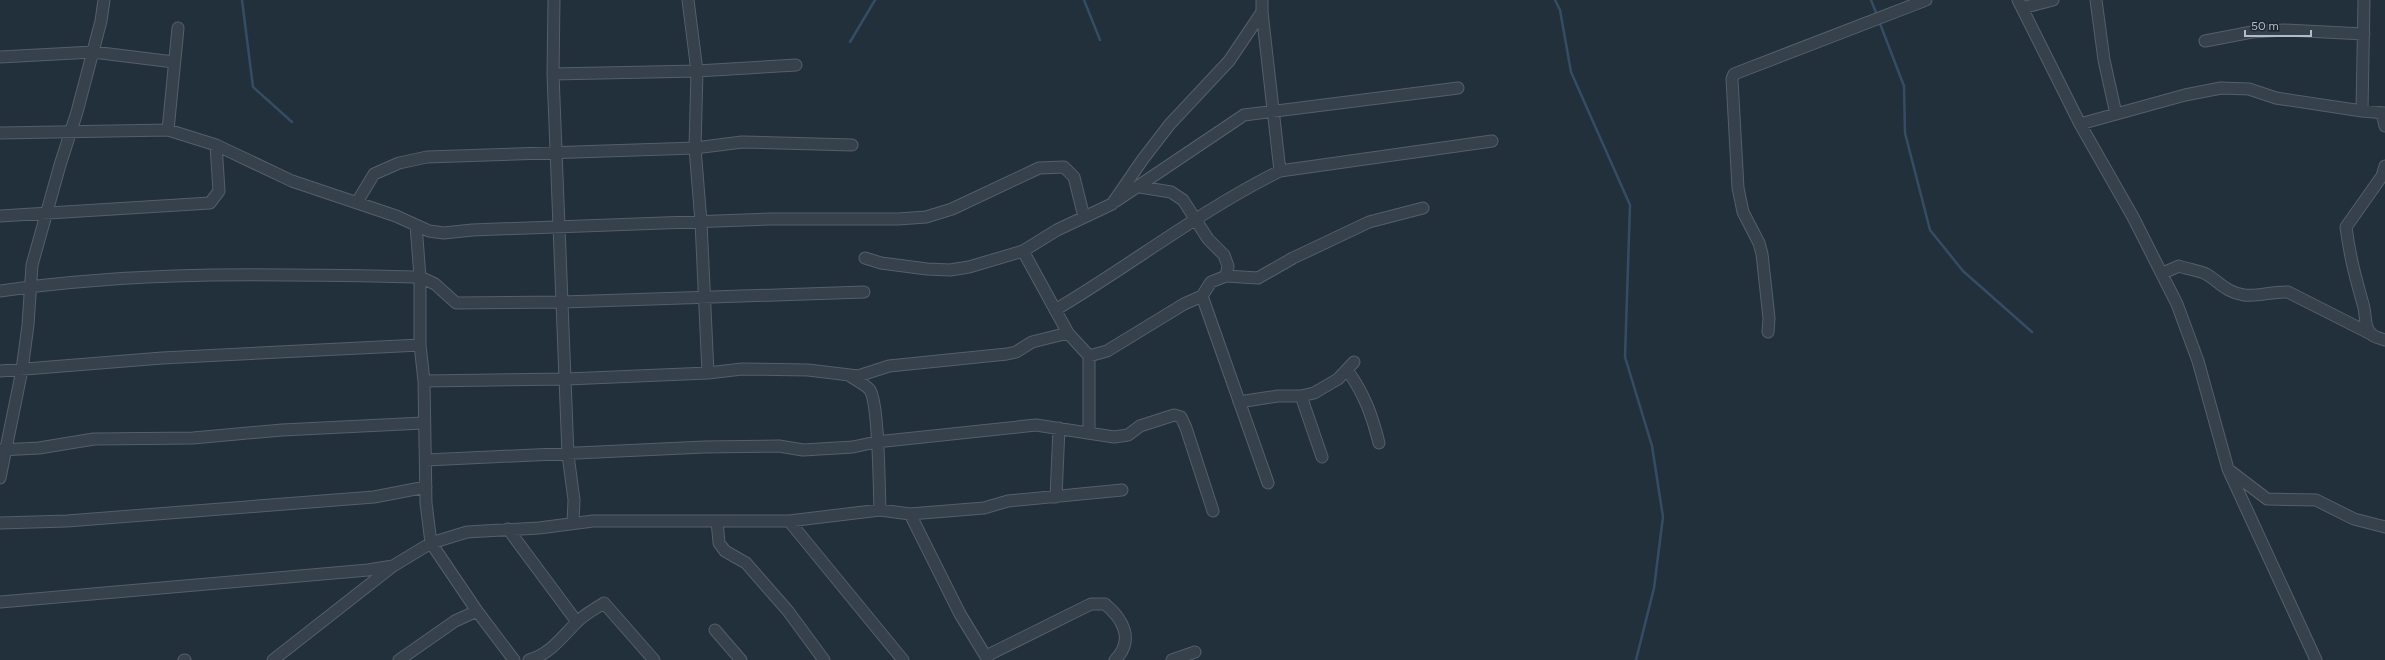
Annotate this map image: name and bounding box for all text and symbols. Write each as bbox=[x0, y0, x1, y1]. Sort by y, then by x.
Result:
scale bar bbox=[2245, 12, 2311, 38]
text: 50 m bbox=[2251, 19, 2279, 33]

